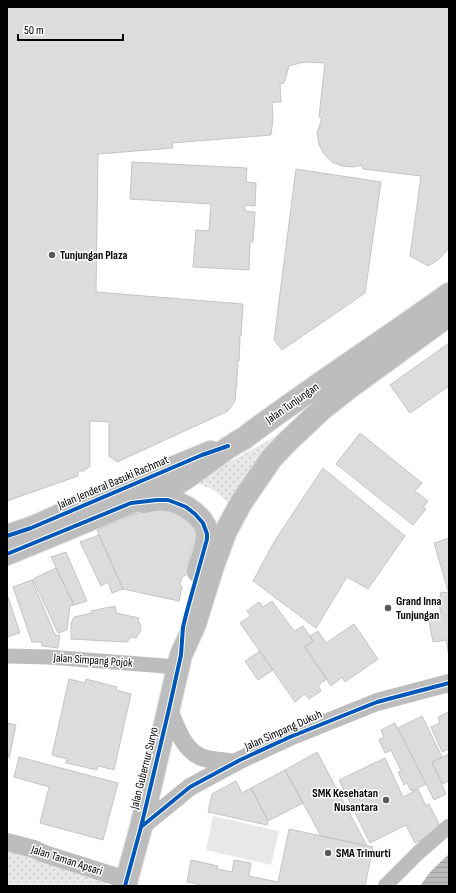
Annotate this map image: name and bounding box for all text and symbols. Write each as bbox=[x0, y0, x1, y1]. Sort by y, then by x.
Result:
scale bar bbox=[18, 16, 123, 42]
text: 50 m bbox=[24, 23, 44, 38]
place label: Tunjungan Plaza bbox=[60, 248, 128, 263]
marker: Tunjungan Plaza bbox=[47, 250, 57, 260]
street label: Jalan Tunjungan bbox=[262, 380, 322, 428]
street label: Jalan Jenderal Basuki Rachmat bbox=[54, 452, 171, 513]
place label: Grand Inna Tunjungan bbox=[396, 594, 442, 623]
marker: Grand Inna Tunjungan bbox=[383, 603, 393, 613]
street label: Jalan Simpang Pojok bbox=[52, 650, 133, 671]
street label: Jalan Simpang Dukuh bbox=[241, 707, 324, 755]
street label: Jalan Gubernur Suryo bbox=[127, 726, 162, 812]
place label: SMK Kesehatan Nusantara bbox=[312, 786, 378, 815]
marker: SMK Kesehatan Nusantara bbox=[381, 795, 391, 805]
street label: Jalan Taman Apsari bbox=[28, 842, 104, 879]
place label: SMA Trimurti bbox=[336, 846, 391, 861]
marker: SMA Trimurti bbox=[323, 848, 333, 858]

